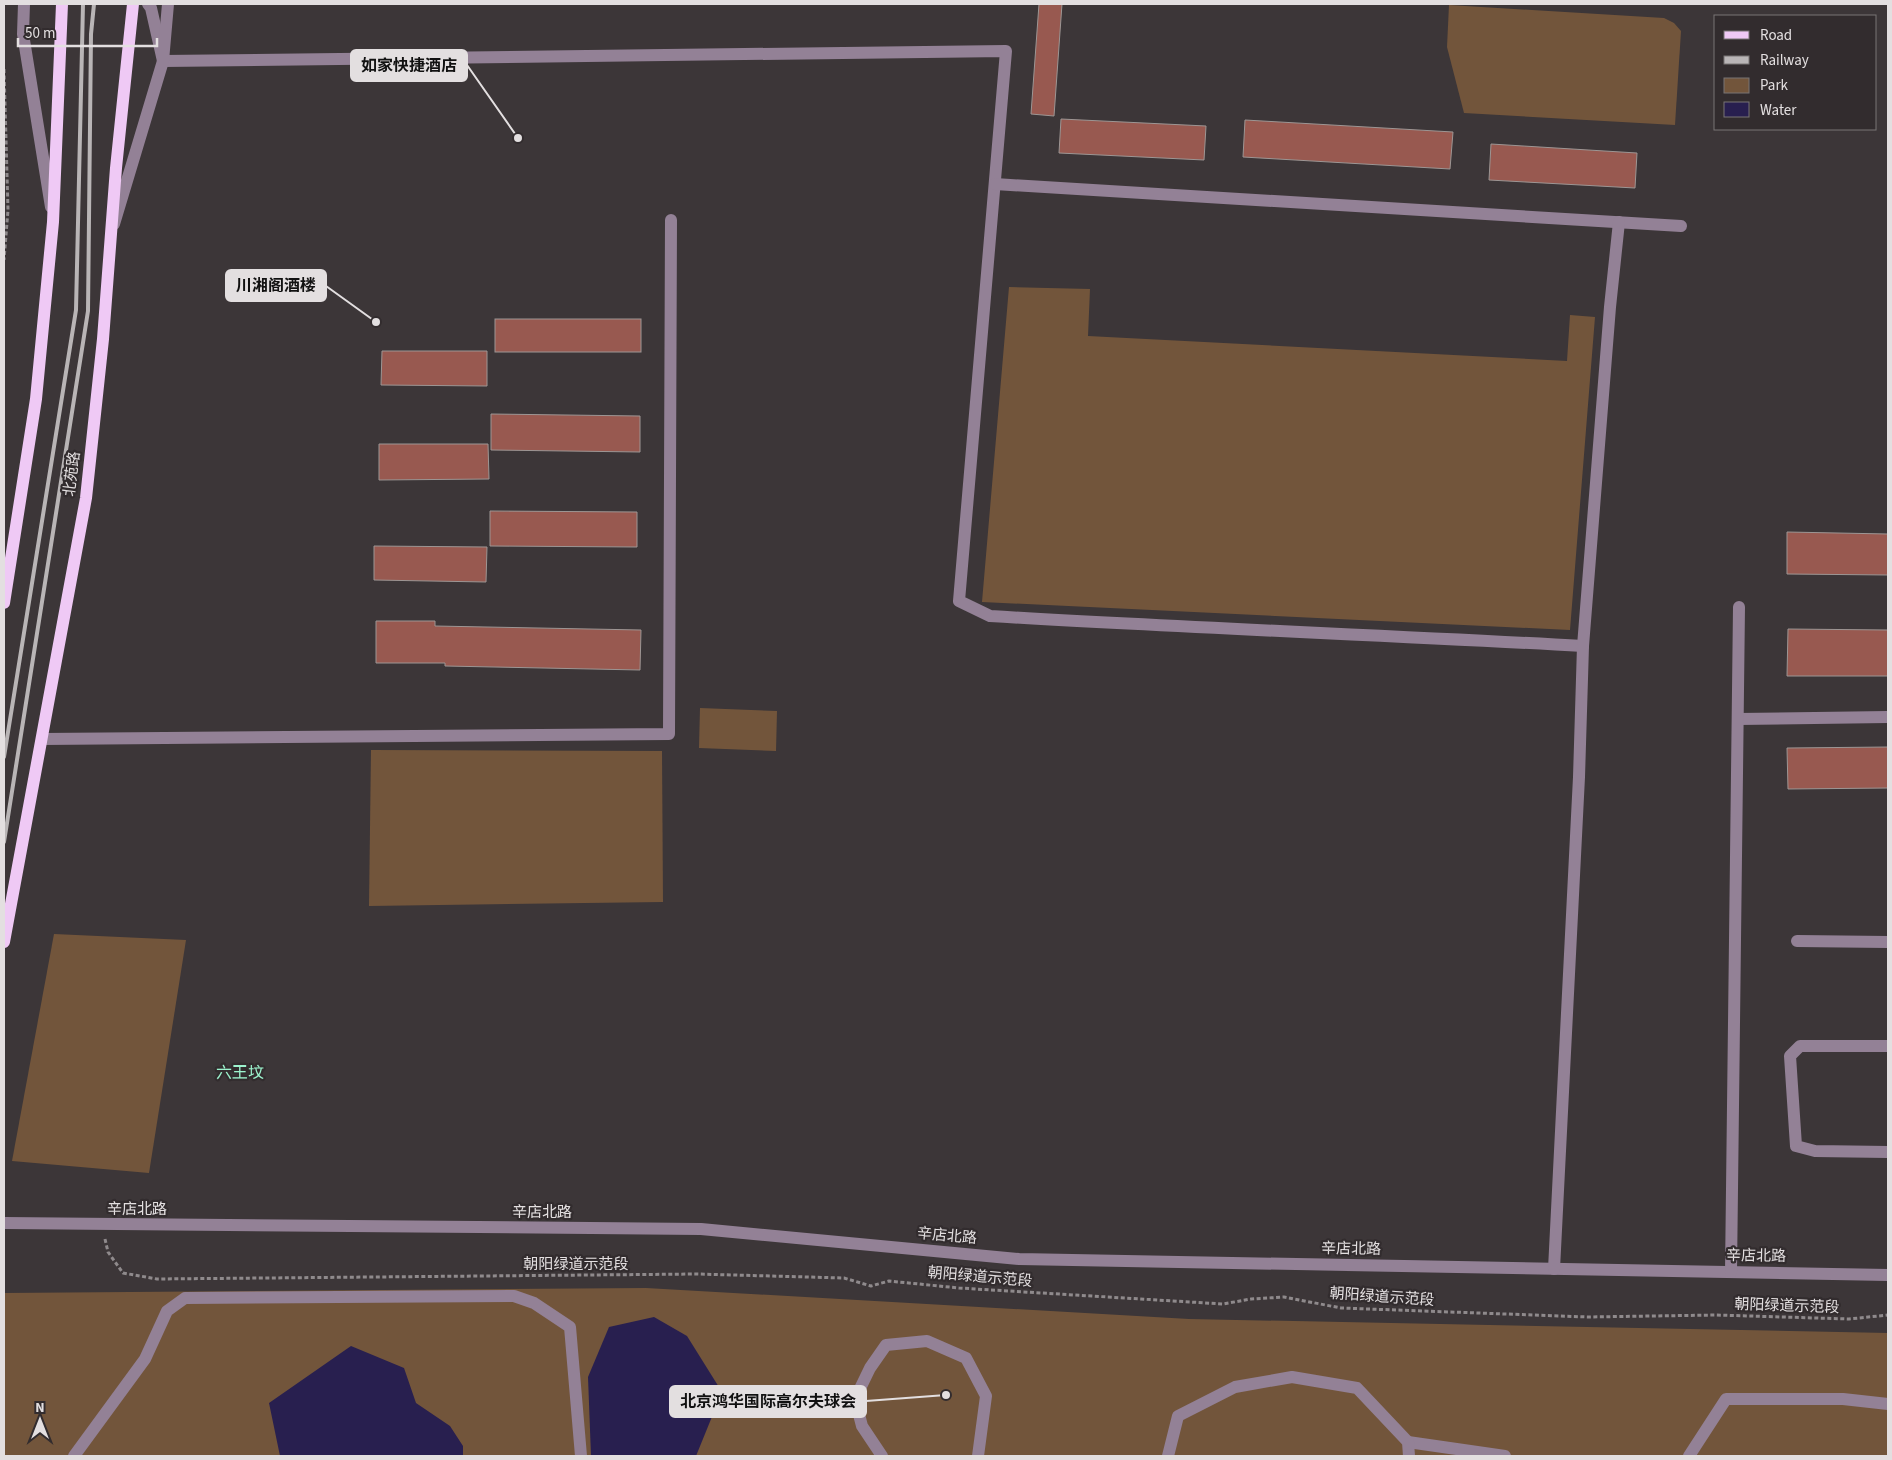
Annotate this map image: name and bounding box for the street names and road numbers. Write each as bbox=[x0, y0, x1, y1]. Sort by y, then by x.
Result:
street label: 北苑路 bbox=[59, 450, 85, 498]
street label: 辛店北路 bbox=[107, 1199, 167, 1220]
street label: 辛店北路 bbox=[512, 1202, 572, 1223]
street label: 辛店北路 bbox=[916, 1223, 978, 1249]
street label: 辛店北路 bbox=[1321, 1238, 1381, 1260]
street label: 辛店北路 bbox=[1726, 1245, 1786, 1267]
street label: 朝阳绿道示范段 bbox=[523, 1254, 629, 1275]
street label: 朝阳绿道示范段 bbox=[927, 1262, 1033, 1292]
street label: 朝阳绿道示范段 bbox=[1329, 1283, 1435, 1311]
street label: 朝阳绿道示范段 bbox=[1734, 1294, 1840, 1318]

